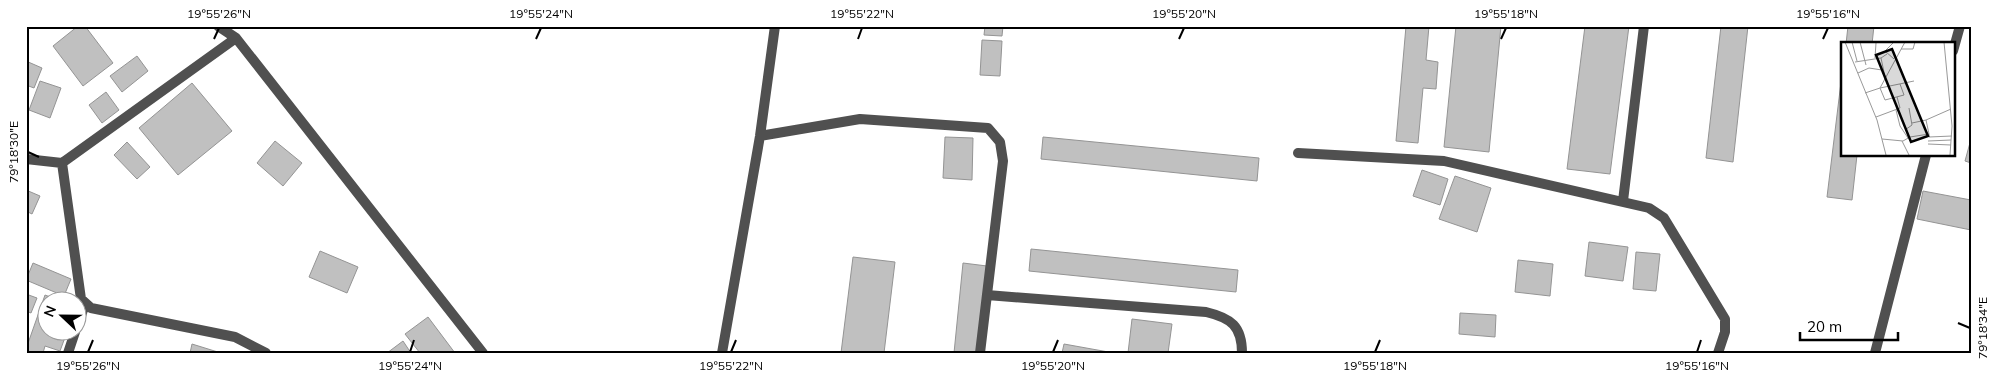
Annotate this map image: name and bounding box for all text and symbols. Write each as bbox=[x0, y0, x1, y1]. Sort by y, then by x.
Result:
text: 19°55'26"N bbox=[187, 6, 251, 21]
text: 19°55'24"N bbox=[509, 6, 573, 21]
text: 19°55'22"N bbox=[830, 6, 894, 21]
text: 19°55'20"N bbox=[1152, 6, 1216, 21]
text: 19°55'18"N bbox=[1474, 6, 1538, 21]
text: 19°55'16"N bbox=[1796, 6, 1860, 21]
inset map bbox=[1841, 42, 1954, 156]
text: 79°18'30"E bbox=[6, 121, 21, 183]
north arrow bbox=[38, 292, 88, 342]
text: 79°18'34"E bbox=[1975, 297, 1990, 359]
text: N bbox=[40, 303, 60, 319]
scale bar bbox=[1800, 309, 1897, 341]
text: 20 m bbox=[1807, 317, 1842, 336]
text: 19°55'26"N bbox=[56, 358, 120, 373]
text: 19°55'24"N bbox=[378, 358, 442, 373]
text: 19°55'22"N bbox=[699, 358, 763, 373]
text: 19°55'20"N bbox=[1021, 358, 1085, 373]
text: 19°55'18"N bbox=[1343, 358, 1407, 373]
text: 19°55'16"N bbox=[1665, 358, 1729, 373]

